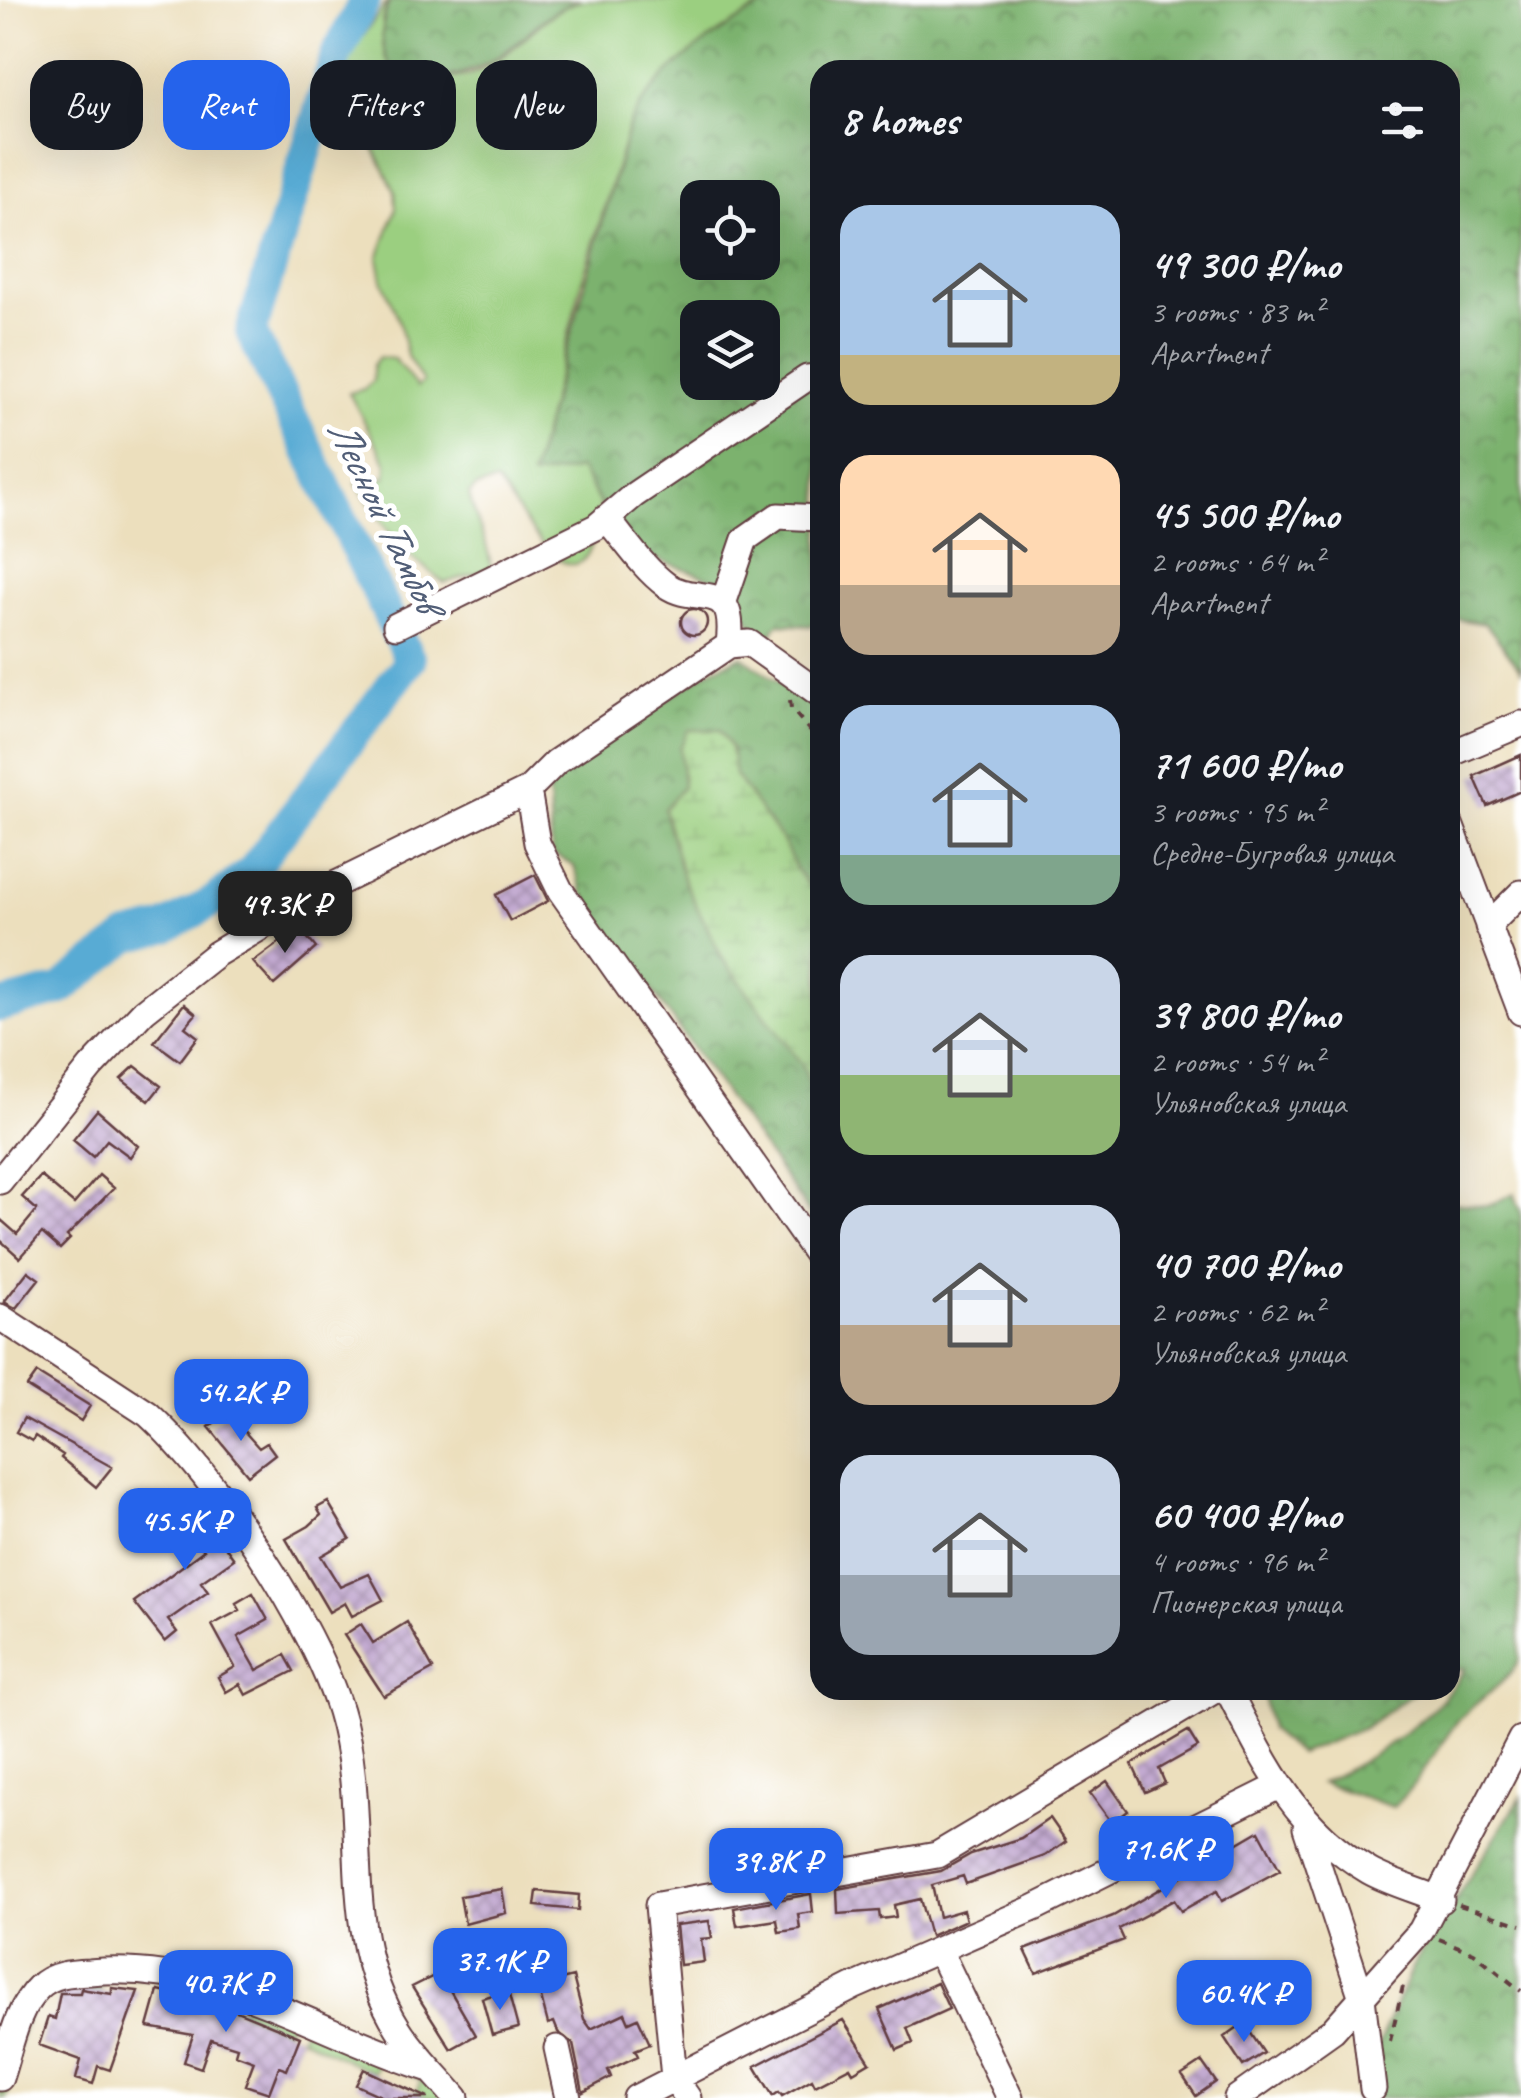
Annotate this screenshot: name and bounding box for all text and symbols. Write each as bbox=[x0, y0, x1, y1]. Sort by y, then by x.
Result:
chip: Buy bbox=[30, 60, 143, 150]
chip: Rent bbox=[163, 60, 290, 150]
chip: Filters bbox=[310, 60, 456, 150]
chip: New bbox=[476, 60, 597, 150]
icon: filters bbox=[1375, 93, 1430, 148]
text: 8 homes bbox=[840, 94, 959, 147]
map controls bbox=[680, 180, 780, 400]
button: locate bbox=[680, 180, 780, 280]
text: 49 300 ₽/mo bbox=[1150, 238, 1340, 291]
icon: home bbox=[920, 245, 1040, 365]
text: 3 rooms · 83 m² bbox=[1150, 291, 1323, 332]
button: layers bbox=[680, 300, 780, 400]
text: Apartment bbox=[1150, 332, 1268, 373]
water label: Лесной Тамбов bbox=[315, 410, 460, 632]
text: 45 500 ₽/mo bbox=[1150, 488, 1339, 541]
icon: home bbox=[920, 495, 1040, 615]
text: 2 rooms · 64 m² bbox=[1150, 541, 1323, 582]
text: Apartment bbox=[1150, 582, 1268, 623]
text: 71 600 ₽/mo bbox=[1150, 738, 1341, 791]
icon: home bbox=[920, 745, 1040, 865]
text: 3 rooms · 95 m² bbox=[1150, 791, 1323, 832]
text: Средне-Бугровая улица bbox=[1150, 832, 1394, 873]
pin: 49.3K ₽ bbox=[193, 871, 377, 956]
text: 49.3K ₽ bbox=[240, 883, 330, 924]
text: 39 800 ₽/mo bbox=[1150, 988, 1340, 1041]
icon: home bbox=[920, 995, 1040, 1115]
text: 2 rooms · 54 m² bbox=[1150, 1041, 1323, 1082]
text: Ульяновская улица bbox=[1150, 1082, 1346, 1123]
text: 40 700 ₽/mo bbox=[1150, 1238, 1340, 1291]
icon: home bbox=[920, 1245, 1040, 1365]
text: 2 rooms · 62 m² bbox=[1150, 1291, 1323, 1332]
text: Ульяновская улица bbox=[1150, 1332, 1346, 1373]
pin: 54.2K ₽ bbox=[149, 1359, 333, 1444]
text: 54.2K ₽ bbox=[196, 1371, 286, 1412]
pin: 45.5K ₽ bbox=[93, 1488, 277, 1573]
text: 60 400 ₽/mo bbox=[1150, 1488, 1341, 1541]
icon: home bbox=[920, 1495, 1040, 1615]
text: 45.5K ₽ bbox=[140, 1500, 230, 1541]
text: 4 rooms · 96 m² bbox=[1150, 1541, 1323, 1582]
text: Пионерская улица bbox=[1150, 1582, 1342, 1623]
pin: 71.6K ₽ bbox=[1074, 1816, 1258, 1901]
pin: 39.8K ₽ bbox=[684, 1828, 868, 1913]
text: 71.6K ₽ bbox=[1121, 1828, 1211, 1869]
text: 39.8K ₽ bbox=[731, 1840, 821, 1881]
pin: 37.1K ₽ bbox=[408, 1928, 592, 2013]
text: 37.1K ₽ bbox=[455, 1940, 545, 1981]
pin: 40.7K ₽ bbox=[134, 1950, 318, 2035]
pin: 60.4K ₽ bbox=[1152, 1960, 1336, 2045]
text: 40.7K ₽ bbox=[181, 1962, 271, 2003]
text: 60.4K ₽ bbox=[1199, 1972, 1289, 2013]

